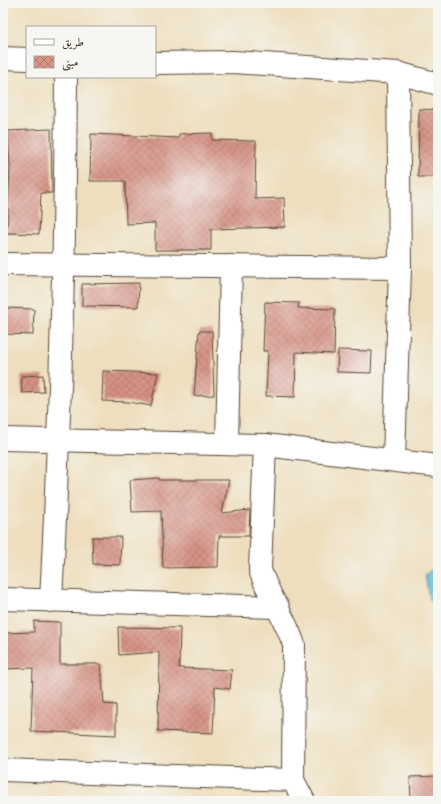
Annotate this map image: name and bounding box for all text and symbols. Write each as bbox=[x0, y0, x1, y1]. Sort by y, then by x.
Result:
legend bbox=[26, 26, 156, 78]
text: طريق bbox=[62, 35, 84, 51]
text: مبنى bbox=[62, 55, 78, 71]

